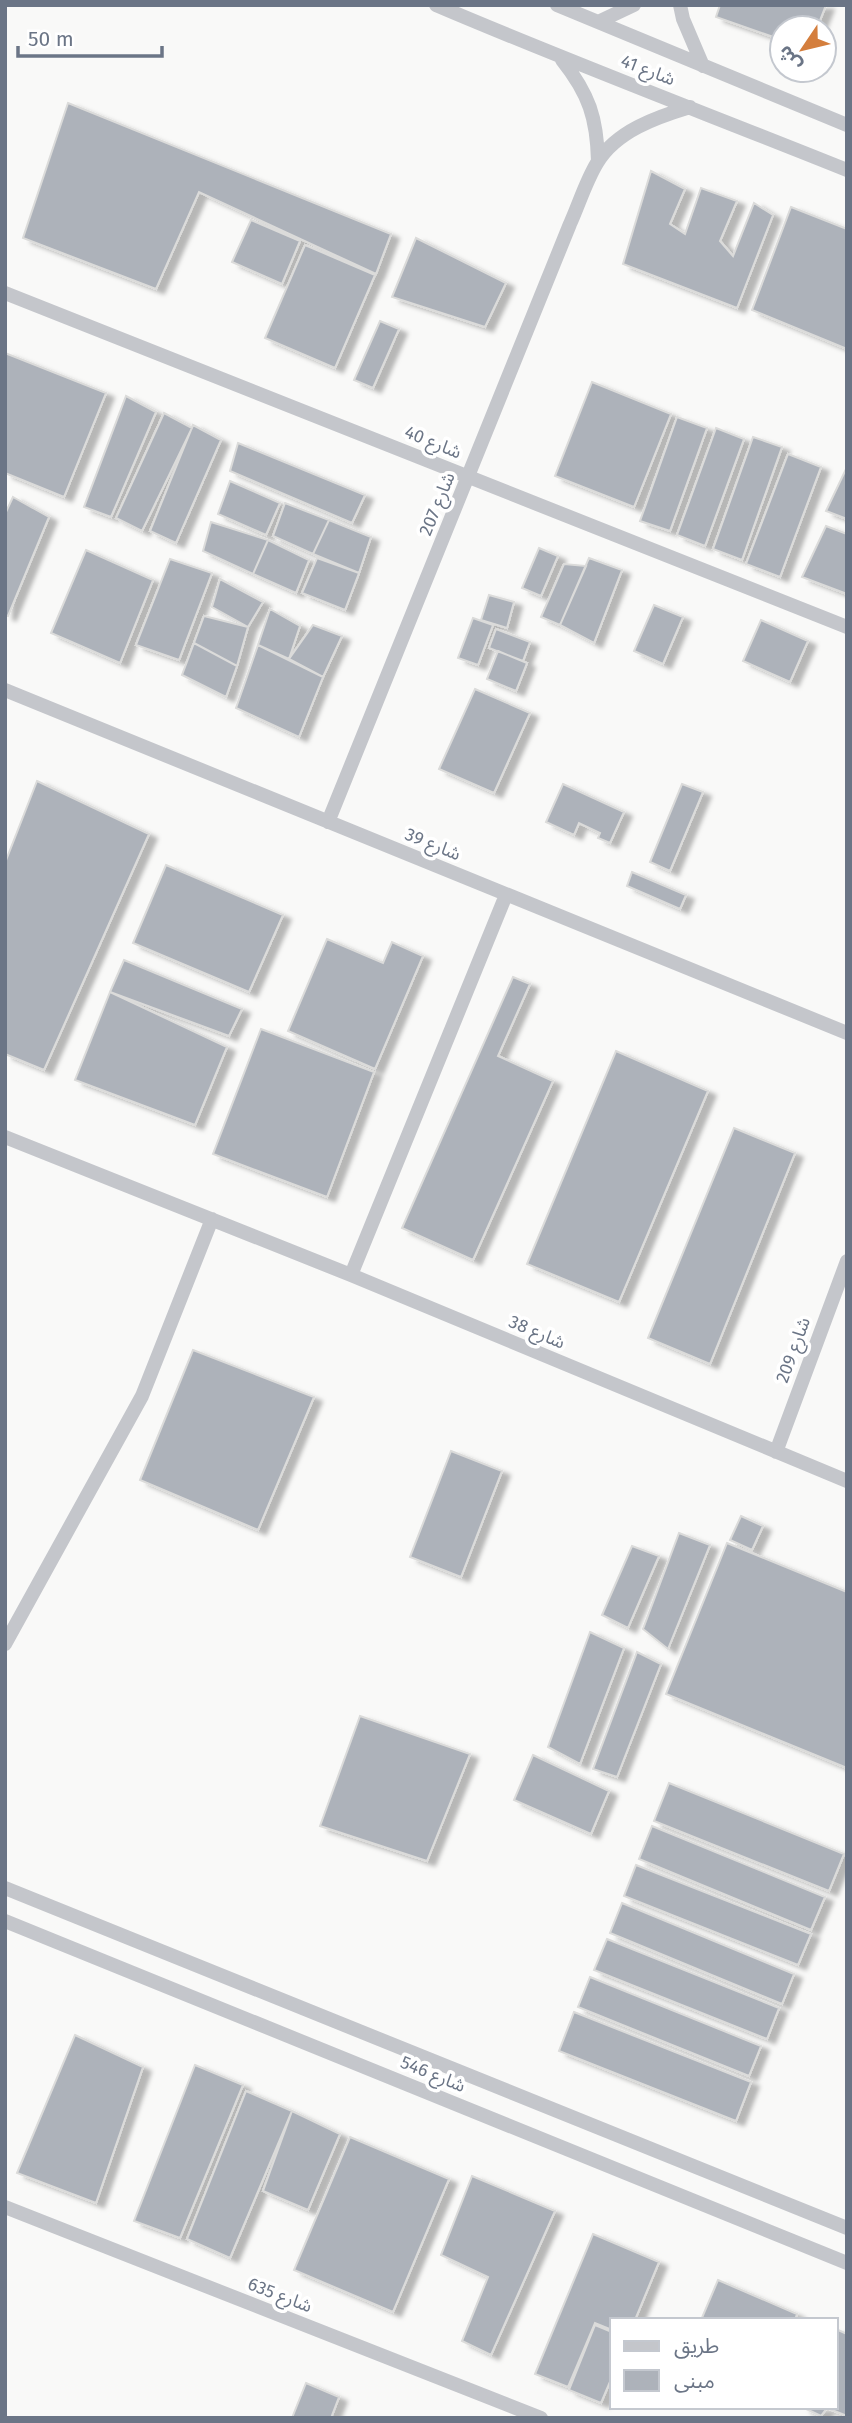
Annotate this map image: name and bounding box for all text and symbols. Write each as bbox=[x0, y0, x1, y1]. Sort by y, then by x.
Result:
scale bar bbox=[18, 14, 161, 58]
north arrow bbox=[768, 14, 838, 84]
text: 50 m bbox=[28, 26, 74, 52]
text: ش bbox=[773, 41, 806, 76]
street label: شارع 41 bbox=[617, 50, 678, 93]
street label: شارع 40 bbox=[400, 421, 465, 466]
street label: شارع 207 bbox=[414, 469, 462, 540]
street label: شارع 39 bbox=[401, 823, 464, 868]
street label: شارع 38 bbox=[504, 1310, 568, 1356]
street label: شارع 209 bbox=[771, 1314, 818, 1387]
street label: شارع 546 bbox=[396, 2051, 469, 2100]
street label: شارع 635 bbox=[244, 2273, 315, 2320]
legend bbox=[610, 2318, 838, 2409]
text: طريق bbox=[674, 2333, 719, 2359]
text: مبنى bbox=[674, 2368, 715, 2394]

